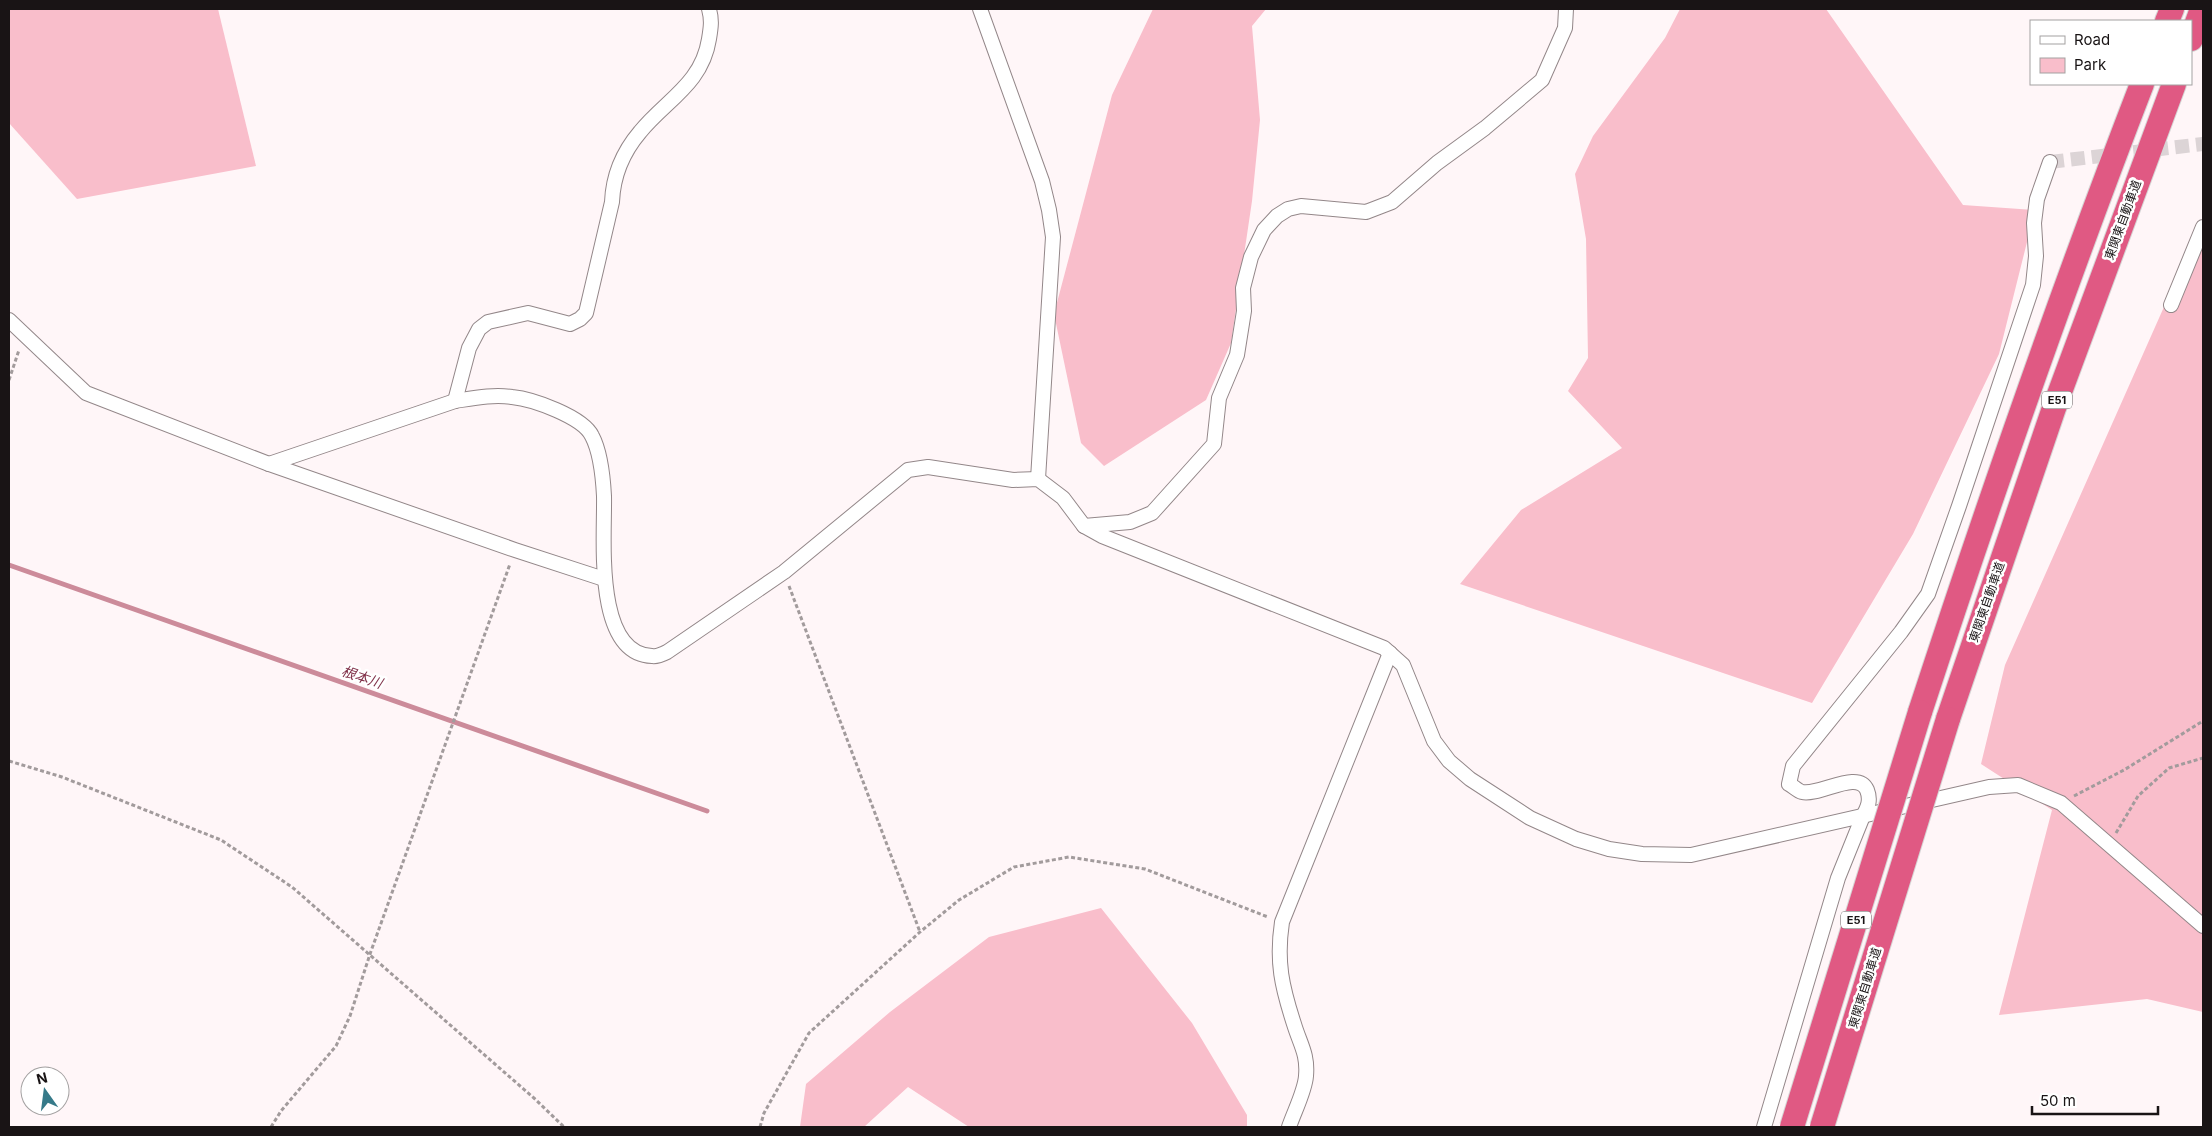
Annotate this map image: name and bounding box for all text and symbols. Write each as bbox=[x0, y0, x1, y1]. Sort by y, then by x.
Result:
legend bbox=[2030, 20, 2192, 85]
text: Road bbox=[2074, 30, 2110, 49]
text: Park bbox=[2074, 55, 2107, 74]
street label: 東関東自動車道 bbox=[2101, 178, 2144, 262]
road number: E51 bbox=[2042, 392, 2072, 408]
street label: 東関東自動車道 bbox=[1966, 560, 2007, 644]
water label: 根本川 bbox=[340, 662, 387, 692]
road number: E51 bbox=[1841, 912, 1871, 928]
street label: 東関東自動車道 bbox=[1845, 945, 1884, 1030]
north arrow bbox=[20, 1066, 70, 1116]
text: N bbox=[35, 1068, 49, 1087]
scale bar bbox=[2032, 1084, 2158, 1116]
text: 50 m bbox=[2040, 1091, 2076, 1110]

